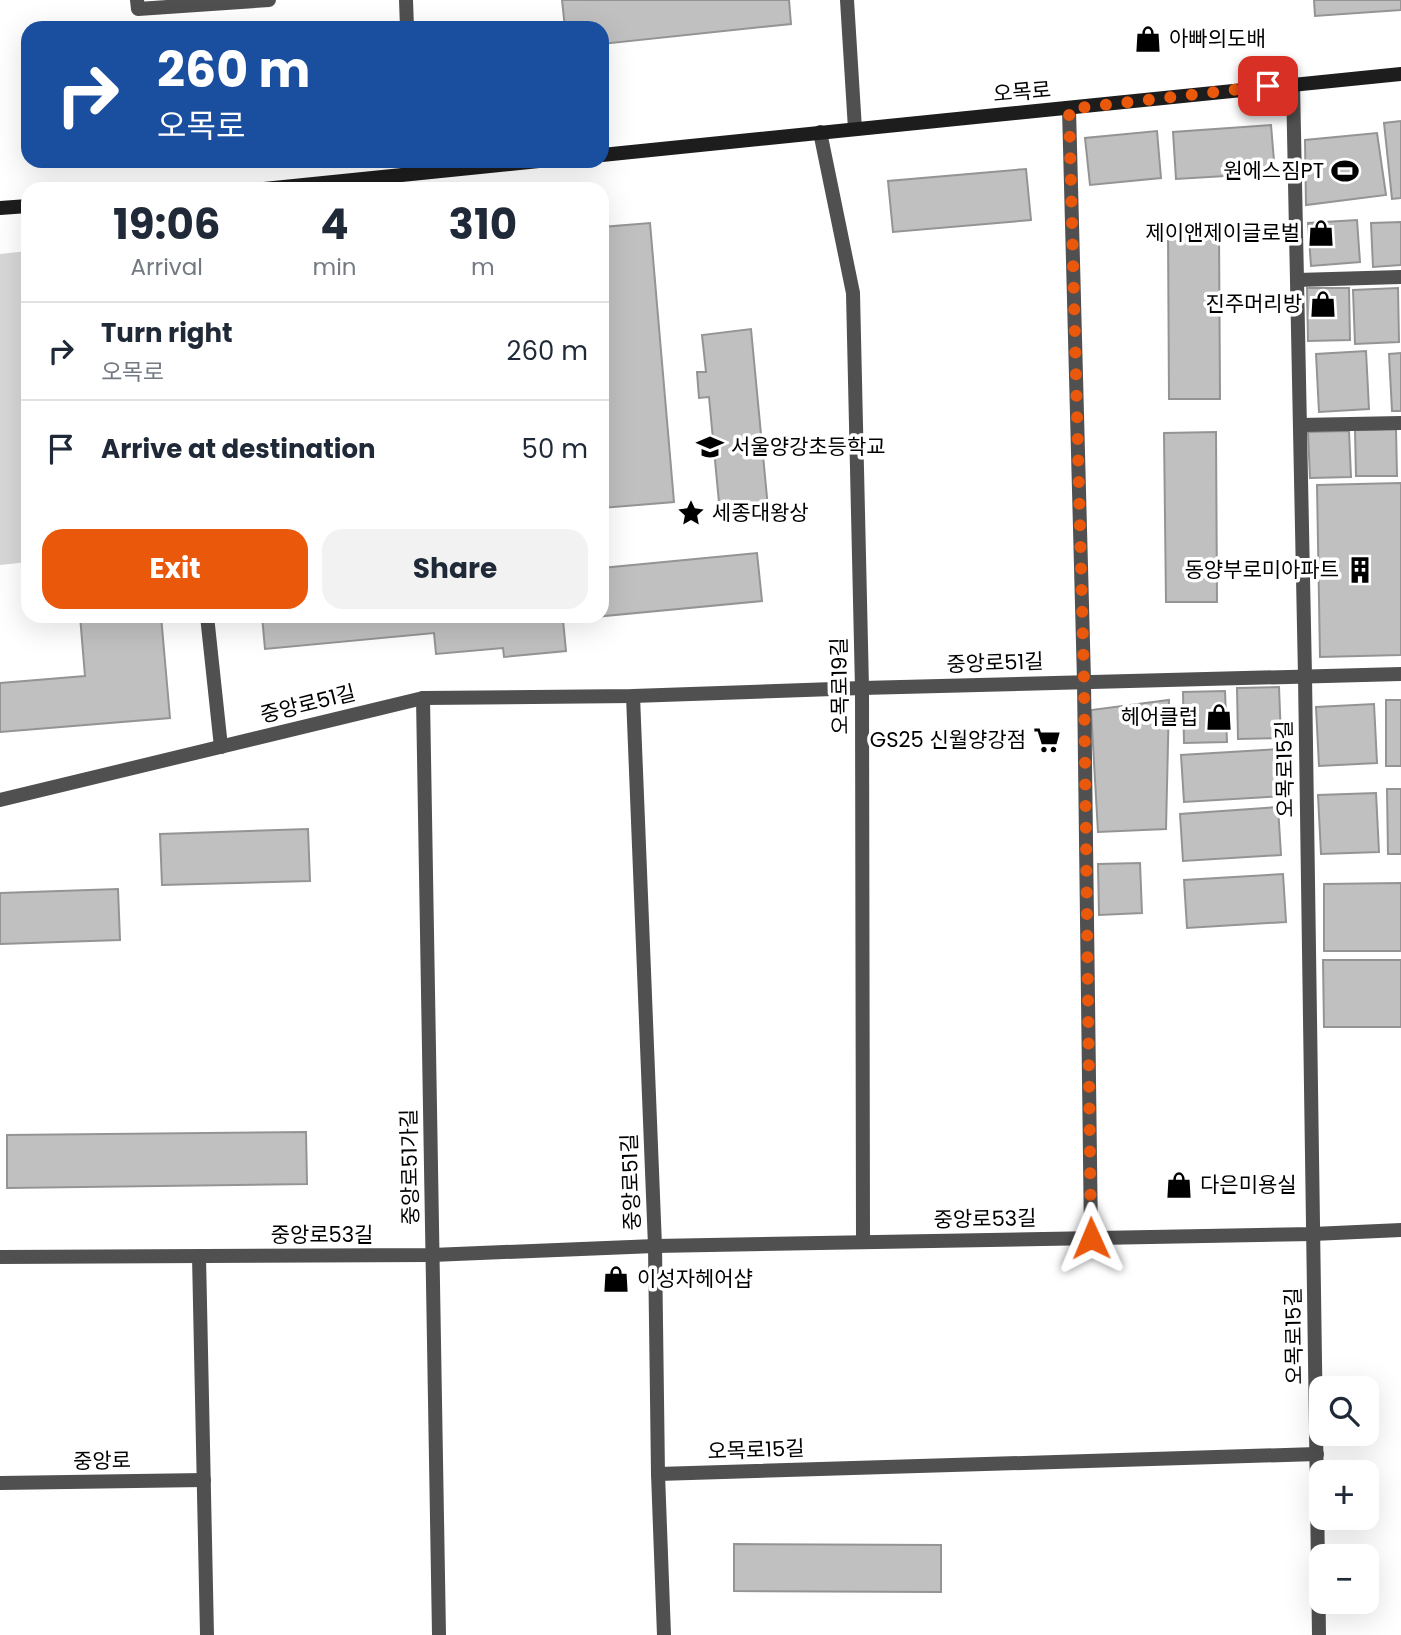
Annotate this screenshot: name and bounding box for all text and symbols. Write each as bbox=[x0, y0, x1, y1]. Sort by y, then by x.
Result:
shop icon: 아빠의도배 bbox=[1133, 24, 1163, 54]
place label: 아빠의도배 bbox=[1169, 24, 1266, 53]
text: 260 m bbox=[157, 36, 310, 104]
icon: right bbox=[42, 49, 133, 140]
pin bbox=[1238, 56, 1298, 116]
icon: arrive bbox=[1249, 67, 1287, 105]
street label: 오목로 bbox=[992, 75, 1052, 108]
text: 오목로 bbox=[157, 103, 245, 148]
place label: 원에스짐PT bbox=[1223, 156, 1324, 185]
sports icon: 원에스짐PT bbox=[1330, 156, 1360, 186]
text: 19:06 bbox=[113, 195, 221, 254]
text: 4 bbox=[320, 195, 349, 254]
text: 310 bbox=[449, 195, 517, 254]
place label: 제이앤제이글로벌 bbox=[1145, 218, 1300, 247]
shop icon: 제이앤제이글로벌 bbox=[1306, 218, 1336, 248]
text: Arrival bbox=[131, 251, 203, 283]
text: min bbox=[313, 251, 357, 283]
text: m bbox=[471, 251, 495, 283]
place label: 진주머리방 bbox=[1205, 289, 1302, 318]
shop icon: 진주머리방 bbox=[1308, 289, 1338, 319]
text: Turn right bbox=[101, 315, 233, 351]
icon: right bbox=[42, 332, 80, 370]
text: 260 m bbox=[506, 333, 588, 369]
text: 오목로 bbox=[101, 356, 164, 388]
icon: arrive bbox=[42, 430, 80, 468]
text: Arrive at destination bbox=[101, 431, 376, 467]
text: 50 m bbox=[522, 431, 588, 467]
school or university icon: 서울양강초등학교 bbox=[695, 432, 725, 462]
place label: 서울양강초등학교 bbox=[731, 432, 886, 461]
place icon: 세종대왕상 bbox=[676, 498, 706, 528]
place label: 세종대왕상 bbox=[712, 498, 809, 527]
button: Exit bbox=[42, 529, 308, 609]
button: Share bbox=[322, 529, 588, 609]
place label: 동양부로미아파트 bbox=[1184, 555, 1339, 584]
building icon: 동양부로미아파트 bbox=[1345, 555, 1375, 585]
street label: 오목로19길 bbox=[824, 637, 855, 735]
street label: 중앙로51길 bbox=[946, 646, 1044, 679]
street label: 중앙로51길 bbox=[257, 678, 359, 729]
place label: 헤어클럽 bbox=[1121, 702, 1198, 731]
shop icon: 헤어클럽 bbox=[1204, 702, 1234, 732]
street label: 오목로15길 bbox=[1269, 720, 1300, 818]
place label: GS25 신월양강점 bbox=[870, 725, 1026, 754]
supermarket icon: GS25 신월양강점 bbox=[1032, 725, 1062, 755]
street label: 중앙로51가길 bbox=[394, 1109, 425, 1226]
street label: 중앙로51길 bbox=[614, 1133, 647, 1231]
shop icon: 다은미용실 bbox=[1164, 1170, 1194, 1200]
place label: 다은미용실 bbox=[1200, 1170, 1297, 1199]
position arrow bbox=[1054, 1201, 1128, 1275]
street label: 중앙로53길 bbox=[933, 1203, 1037, 1234]
street label: 중앙로53길 bbox=[271, 1220, 373, 1249]
shop icon: 이성자헤어샵 bbox=[601, 1264, 631, 1294]
place label: 이성자헤어샵 bbox=[637, 1264, 753, 1293]
street label: 오목로15길 bbox=[1278, 1287, 1309, 1385]
map controls bbox=[1309, 1376, 1379, 1614]
button: search bbox=[1309, 1376, 1379, 1446]
street label: 오목로15길 bbox=[707, 1433, 805, 1466]
street label: 중앙로 bbox=[73, 1445, 131, 1476]
button: + bbox=[1309, 1460, 1379, 1530]
button: − bbox=[1309, 1544, 1379, 1614]

